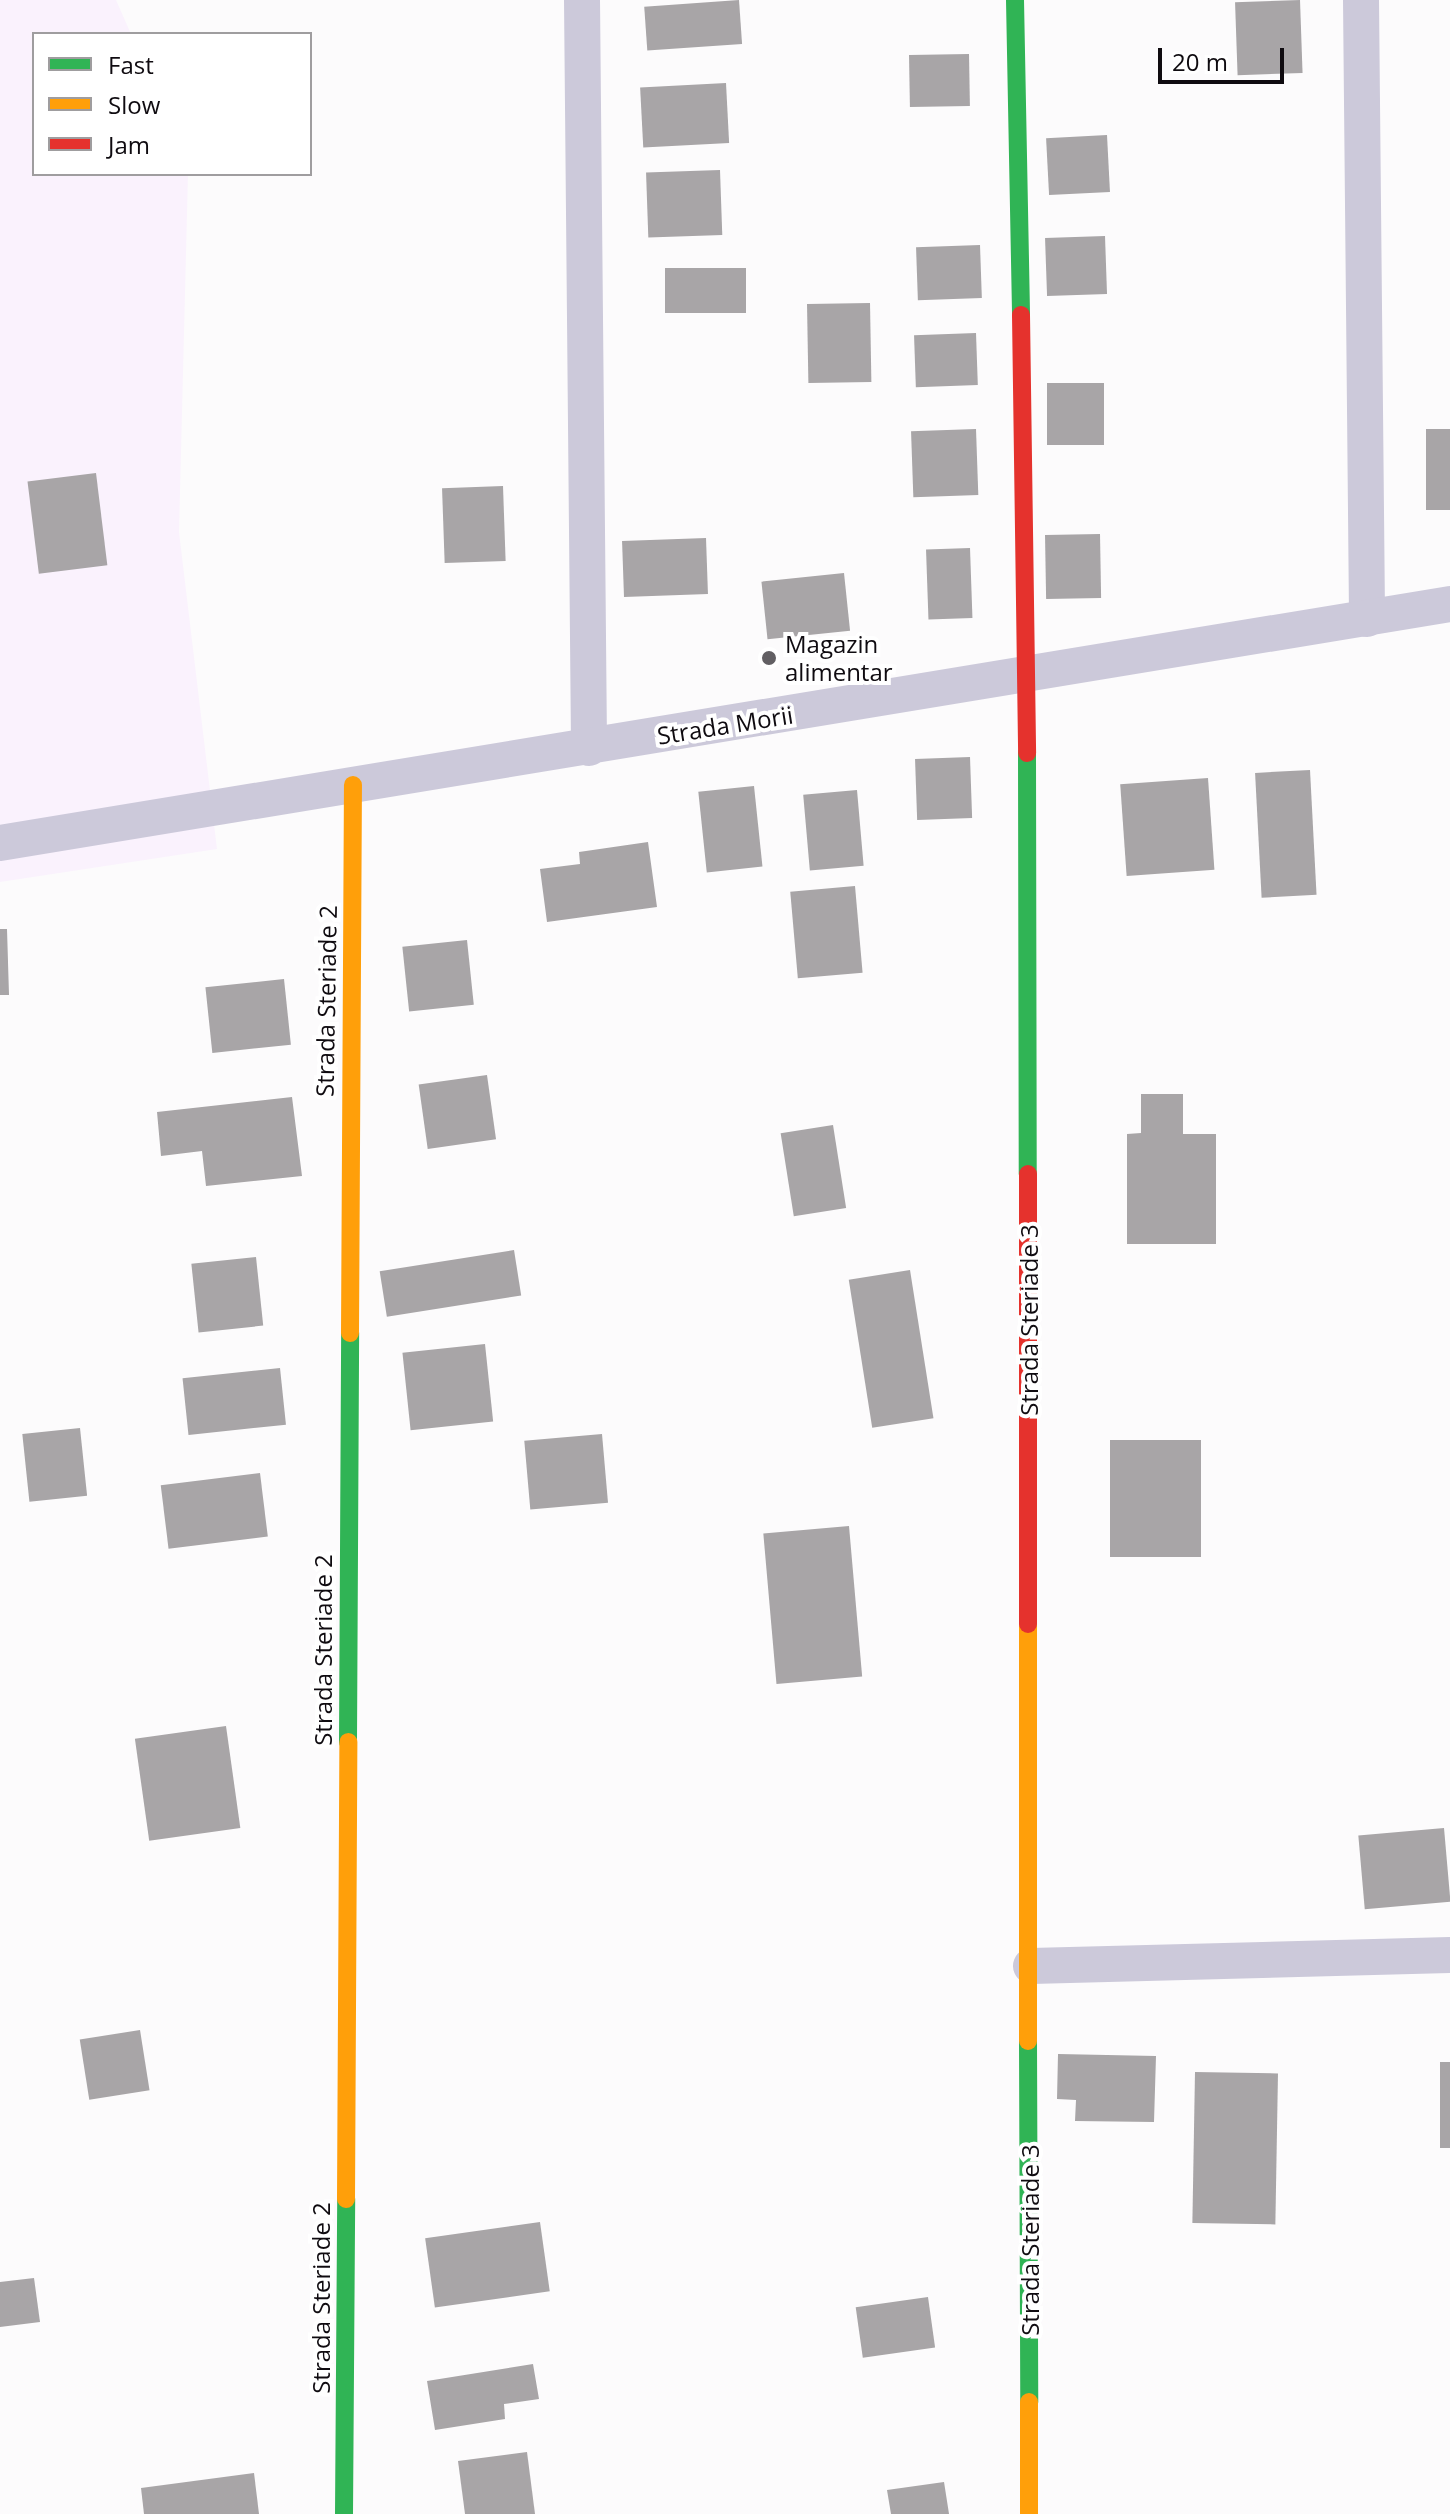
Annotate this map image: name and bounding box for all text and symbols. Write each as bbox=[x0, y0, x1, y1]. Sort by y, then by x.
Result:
legend bbox=[32, 32, 312, 176]
scale bar bbox=[1162, 32, 1288, 82]
text: 20 m bbox=[1172, 45, 1228, 78]
text: Fast bbox=[108, 48, 154, 81]
text: Slow bbox=[108, 88, 160, 121]
text: Jam bbox=[108, 128, 150, 161]
place label: Magazin alimentar bbox=[785, 630, 893, 686]
marker: Magazin alimentar bbox=[760, 649, 778, 667]
street label: Strada Morii bbox=[655, 700, 795, 750]
street label: Strada Steriade 2 bbox=[310, 905, 342, 1097]
street label: Strada Steriade 3 bbox=[1015, 1224, 1043, 1416]
street label: Strada Steriade 2 bbox=[309, 1554, 337, 1746]
street label: Strada Steriade 3 bbox=[1016, 2144, 1044, 2336]
street label: Strada Steriade 2 bbox=[307, 2202, 335, 2394]

